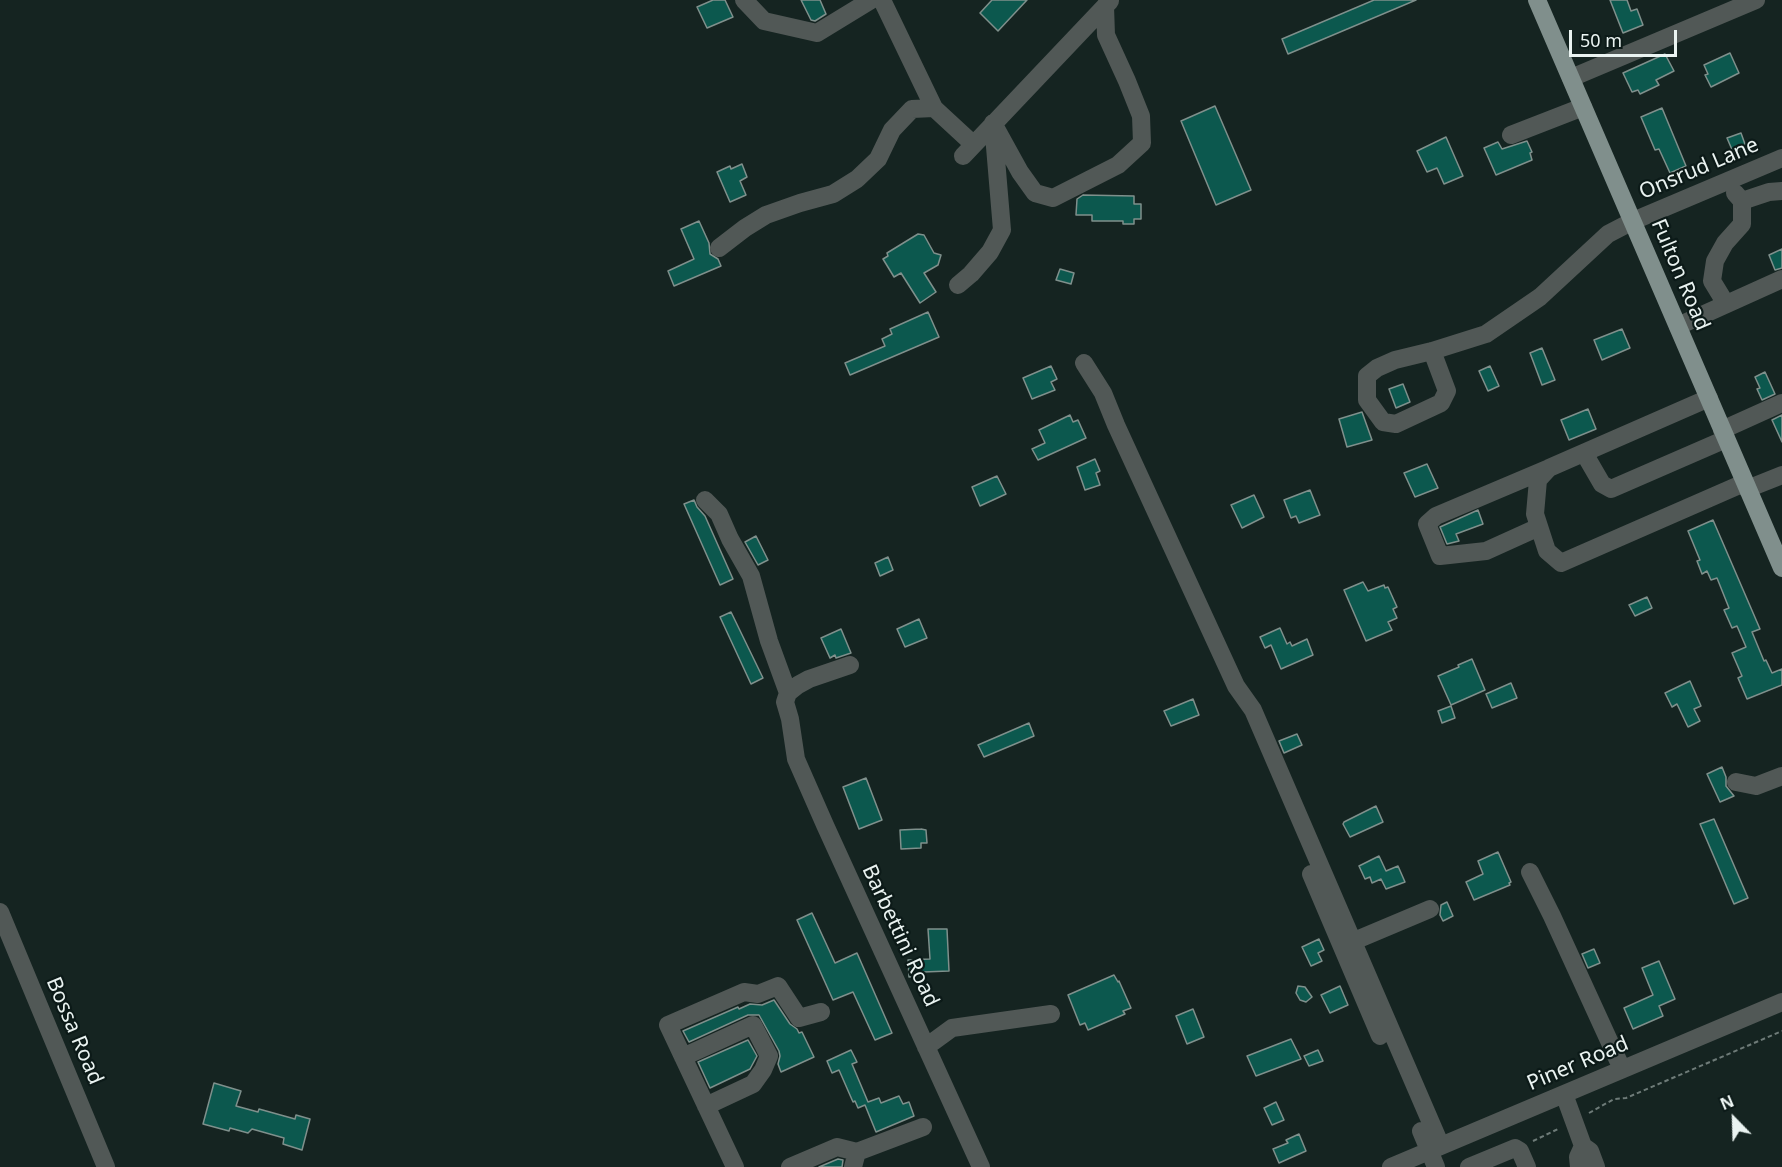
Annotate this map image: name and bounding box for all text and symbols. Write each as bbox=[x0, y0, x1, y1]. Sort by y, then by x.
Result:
scale bar bbox=[1572, 18, 1680, 56]
text: 50 m bbox=[1580, 28, 1622, 52]
street label: Onsrud Lane bbox=[1636, 133, 1762, 205]
street label: Fulton Road bbox=[1645, 216, 1715, 334]
street label: Barbettini Road bbox=[856, 861, 944, 1011]
street label: Bossa Road bbox=[40, 974, 108, 1088]
street label: Piner Road bbox=[1524, 1031, 1632, 1097]
north arrow bbox=[1704, 1089, 1764, 1149]
text: N bbox=[1717, 1090, 1737, 1115]

